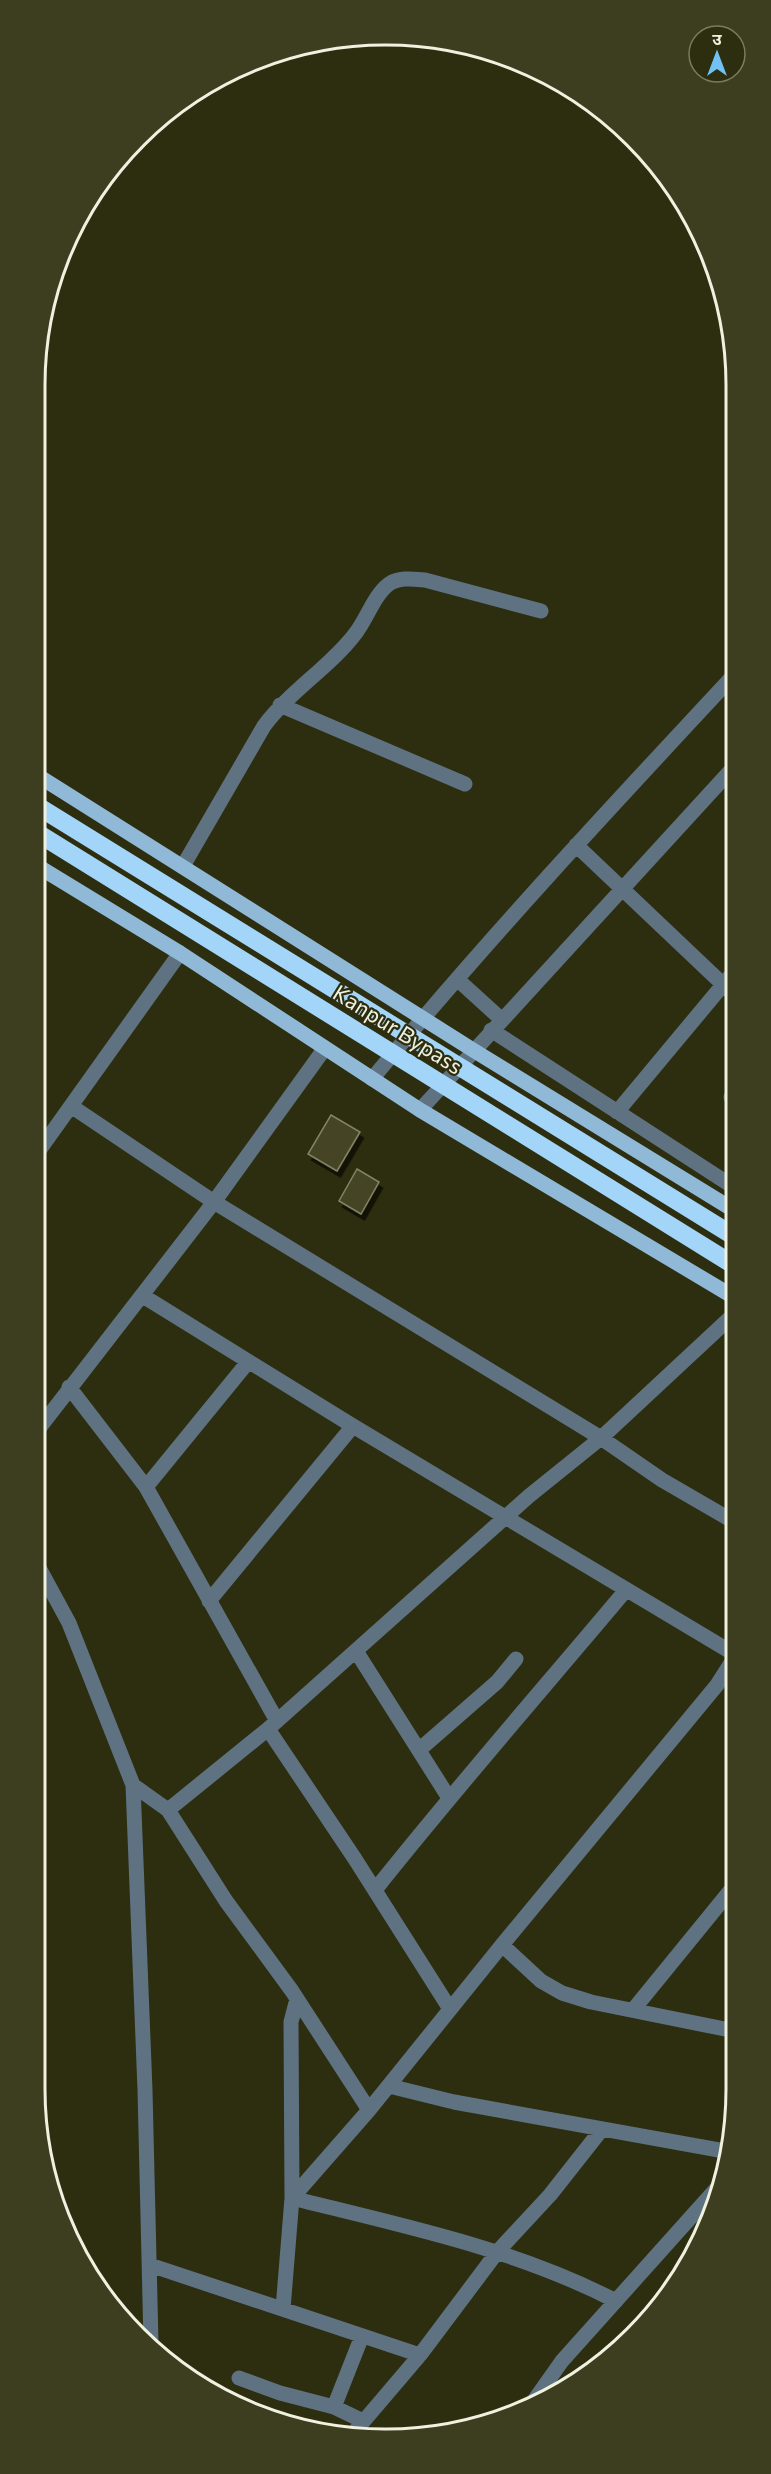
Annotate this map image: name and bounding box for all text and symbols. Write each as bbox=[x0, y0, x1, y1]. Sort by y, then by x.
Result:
north arrow bbox=[687, 24, 747, 84]
text: उ bbox=[712, 29, 722, 48]
street label: Kanpur Bypass bbox=[328, 979, 468, 1079]

